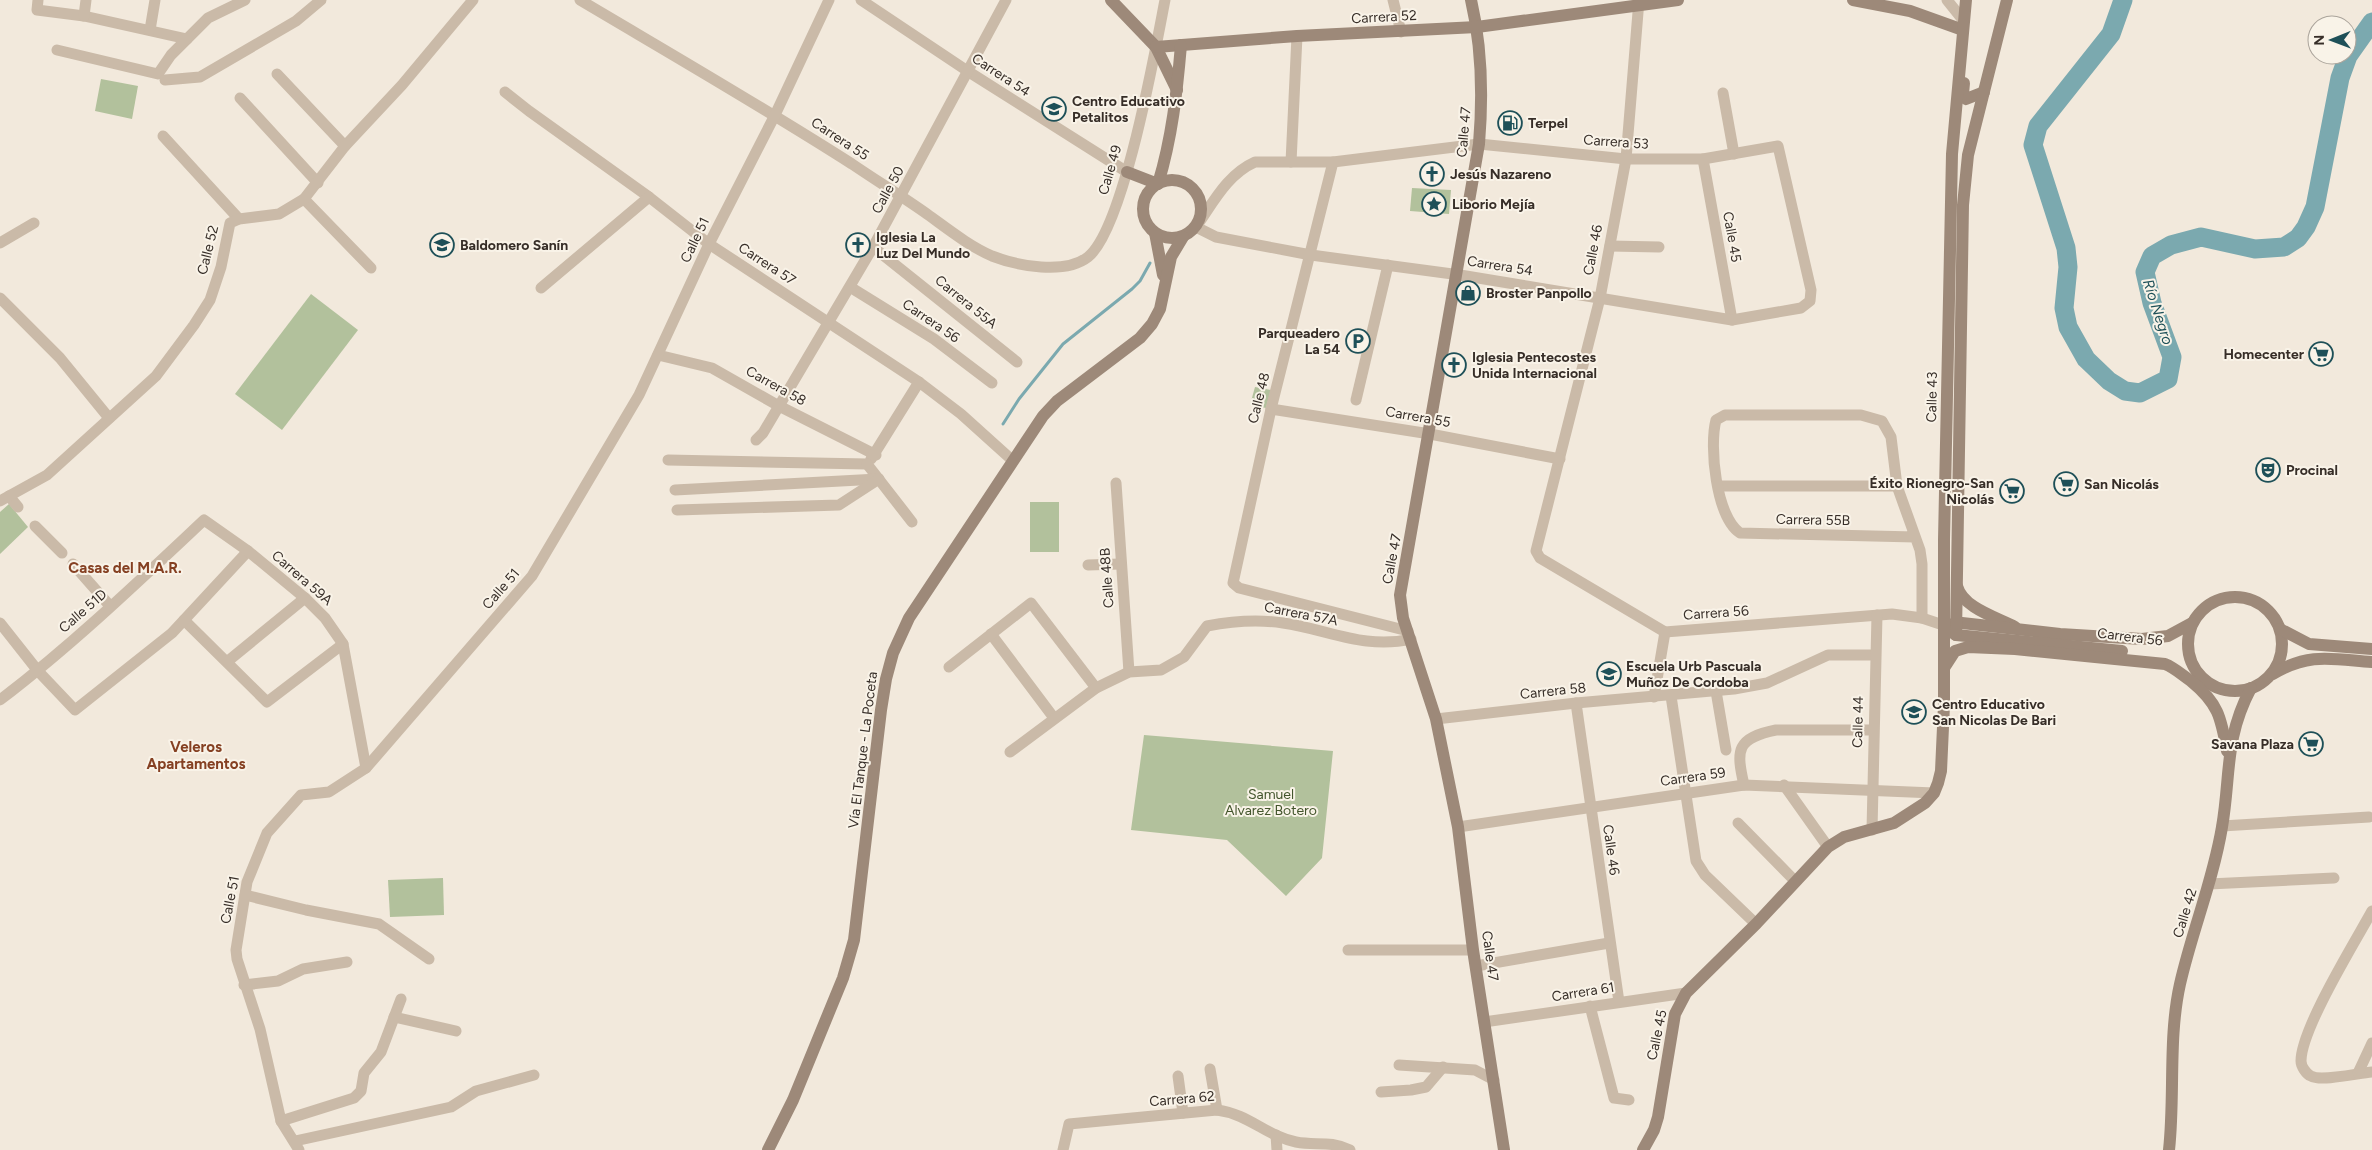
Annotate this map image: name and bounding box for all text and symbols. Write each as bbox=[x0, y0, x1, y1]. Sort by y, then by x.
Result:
street label: Carrera 52 bbox=[1351, 7, 1417, 27]
north arrow bbox=[2307, 15, 2357, 65]
text: N bbox=[2311, 35, 2328, 46]
street label: Carrera 54 bbox=[969, 50, 1034, 100]
place label: Centro Educativo Petalitos bbox=[1072, 93, 1185, 126]
school or university icon: Centro Educativo Petalitos bbox=[1041, 96, 1067, 122]
street label: Calle 47 bbox=[1453, 106, 1475, 158]
fuel station icon: Terpel bbox=[1497, 110, 1523, 136]
street label: Carrera 55 bbox=[808, 114, 872, 164]
place label: Terpel bbox=[1528, 115, 1568, 132]
street label: Carrera 53 bbox=[1583, 131, 1649, 153]
street label: Calle 49 bbox=[1095, 143, 1125, 197]
church icon: Jesús Nazareno bbox=[1419, 161, 1445, 187]
street label: Calle 50 bbox=[868, 163, 908, 217]
place label: Jesús Nazareno bbox=[1450, 166, 1551, 183]
place icon: Liborio Mejía bbox=[1421, 191, 1447, 217]
place label: Liborio Mejía bbox=[1452, 196, 1535, 213]
street label: Calle 45 bbox=[1719, 210, 1745, 264]
street label: Calle 51 bbox=[677, 215, 713, 265]
street label: Calle 46 bbox=[1580, 223, 1606, 277]
street label: Calle 52 bbox=[194, 224, 222, 276]
place label: Iglesia La Luz Del Mundo bbox=[876, 229, 970, 262]
school or university icon: Baldomero Sanín bbox=[429, 232, 455, 258]
church icon: Iglesia La Luz Del Mundo bbox=[845, 232, 871, 258]
place label: Baldomero Sanín bbox=[460, 237, 568, 254]
street label: Carrera 57 bbox=[735, 239, 799, 289]
street label: Carrera 54 bbox=[1466, 252, 1534, 280]
street label: Carrera 55A bbox=[931, 272, 1001, 333]
water label: Río Negro bbox=[2139, 277, 2177, 347]
shop icon: Broster Panpollo bbox=[1455, 280, 1481, 306]
place label: Broster Panpollo bbox=[1486, 285, 1592, 302]
street label: Carrera 56 bbox=[899, 296, 963, 346]
place label: Parqueadero La 54 bbox=[1258, 325, 1340, 358]
parking icon: Parqueadero La 54 bbox=[1345, 328, 1371, 354]
supermarket icon: Homecenter bbox=[2308, 341, 2334, 367]
place label: Homecenter bbox=[2223, 346, 2305, 363]
place label: Iglesia Pentecostes Unida Internacional bbox=[1472, 349, 1597, 382]
church icon: Iglesia Pentecostes Unida Internacional bbox=[1441, 352, 1467, 378]
street label: Carrera 58 bbox=[743, 362, 809, 410]
street label: Calle 48 bbox=[1244, 371, 1274, 425]
street label: Calle 43 bbox=[1923, 371, 1941, 423]
street label: Carrera 55 bbox=[1384, 403, 1452, 431]
theatre icon: Procinal bbox=[2255, 457, 2281, 483]
place label: Procinal bbox=[2286, 462, 2338, 479]
supermarket icon: San Nicolás bbox=[2053, 471, 2079, 497]
place label: Éxito Rionegro-San Nicolás bbox=[1870, 475, 1994, 508]
place label: San Nicolás bbox=[2084, 476, 2159, 493]
supermarket icon: Éxito Rionegro-San Nicolás bbox=[1999, 478, 2025, 504]
street label: Carrera 55B bbox=[1776, 511, 1850, 529]
street label: Calle 47 bbox=[1379, 532, 1405, 586]
street label: Carrera 59A bbox=[268, 547, 336, 609]
street label: Calle 48B bbox=[1096, 547, 1118, 609]
district label: Casas del M.A.R. bbox=[68, 559, 182, 577]
street label: Calle 51 bbox=[479, 565, 523, 613]
street label: Calle 51D bbox=[56, 586, 110, 636]
street label: Carrera 57A bbox=[1263, 599, 1340, 630]
street label: Carrera 56 bbox=[1683, 602, 1749, 624]
street label: Carrera 56 bbox=[2096, 625, 2164, 649]
place label: Escuela Urb Pascuala Muñoz De Cordoba bbox=[1626, 658, 1761, 691]
school or university icon: Escuela Urb Pascuala Muñoz De Cordoba bbox=[1596, 661, 1622, 687]
street label: Vía El Tanque - La Poceta bbox=[845, 671, 881, 829]
street label: Carrera 58 bbox=[1519, 679, 1587, 703]
street label: Calle 44 bbox=[1849, 696, 1867, 748]
place label: Centro Educativo San Nicolas De Bari bbox=[1932, 696, 2056, 729]
school or university icon: Centro Educativo San Nicolas De Bari bbox=[1901, 699, 1927, 725]
supermarket icon: Savana Plaza bbox=[2298, 731, 2324, 757]
place label: Savana Plaza bbox=[2211, 736, 2294, 753]
district label: Veleros Apartamentos bbox=[147, 738, 245, 773]
street label: Carrera 59 bbox=[1659, 764, 1727, 790]
park label: Samuel Alvarez Botero bbox=[1225, 786, 1317, 819]
street label: Calle 46 bbox=[1599, 824, 1623, 877]
street label: Calle 51 bbox=[217, 875, 243, 925]
street label: Calle 42 bbox=[2169, 886, 2201, 940]
street label: Calle 47 bbox=[1478, 930, 1502, 983]
street label: Carrera 61 bbox=[1550, 979, 1616, 1005]
street label: Calle 45 bbox=[1643, 1008, 1671, 1062]
street label: Carrera 62 bbox=[1149, 1088, 1215, 1110]

